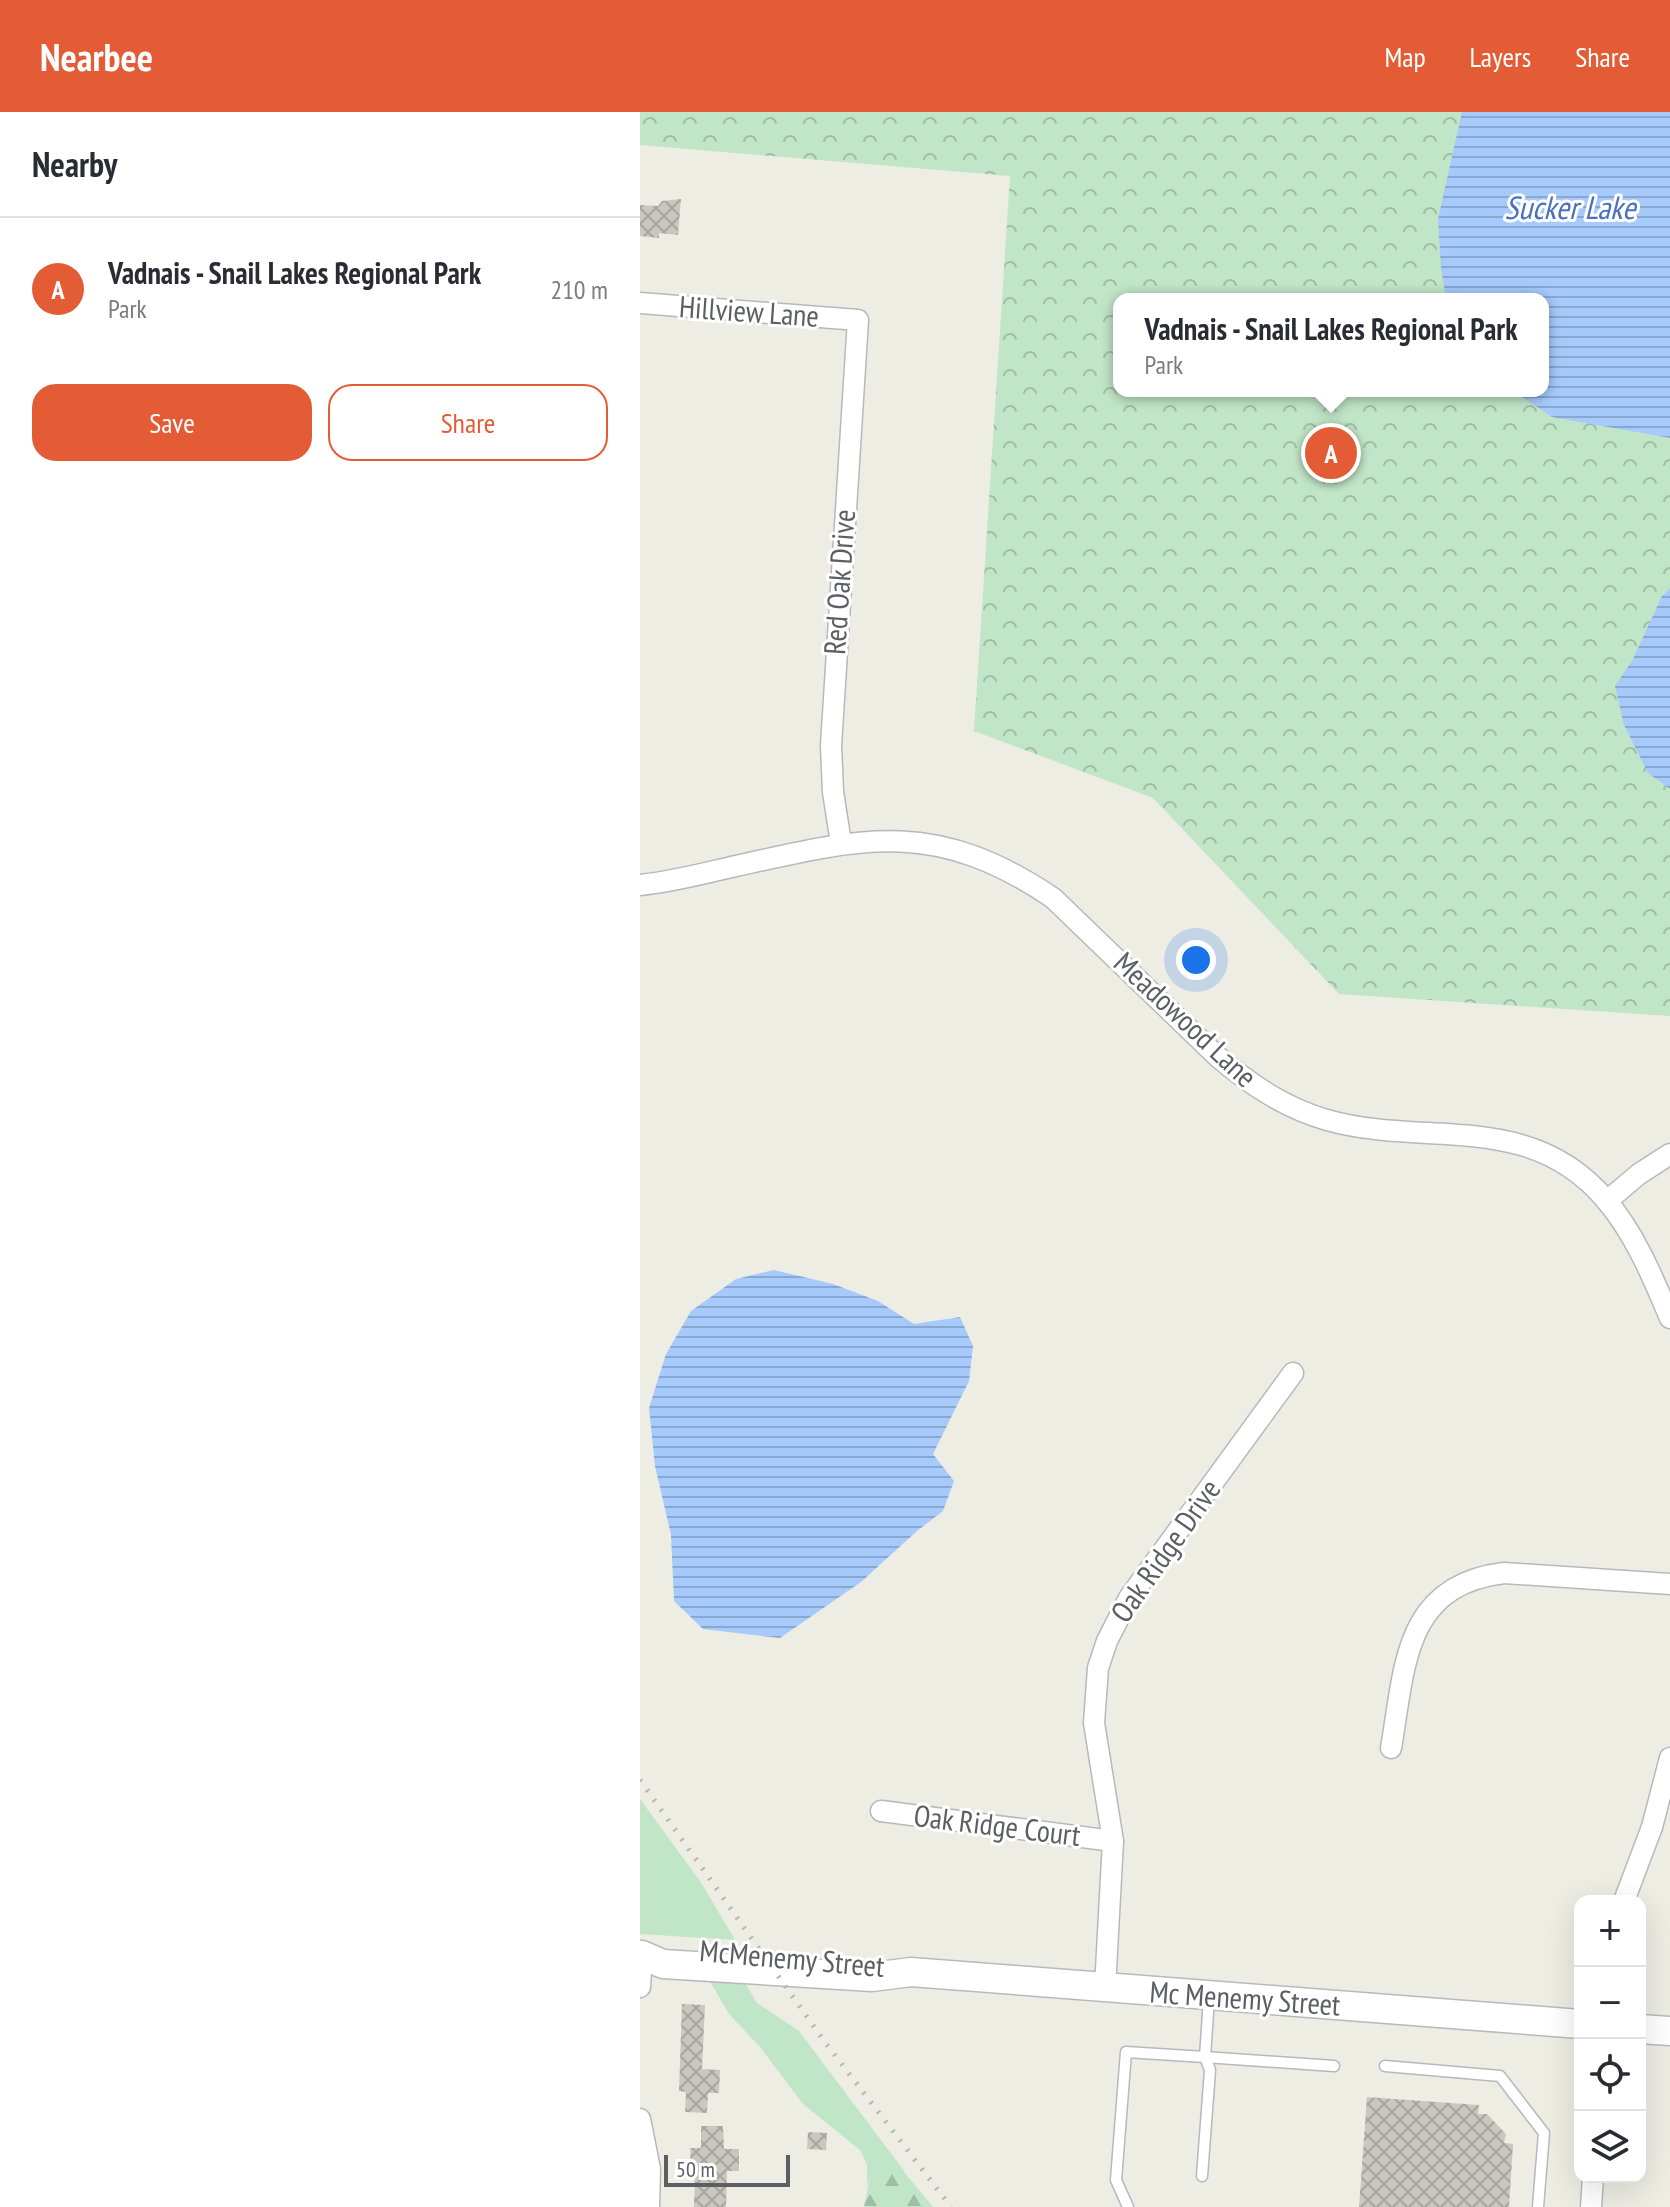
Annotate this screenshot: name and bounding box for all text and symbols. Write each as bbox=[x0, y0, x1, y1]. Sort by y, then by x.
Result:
text: Nearbee bbox=[40, 32, 153, 81]
text: Map bbox=[1384, 38, 1426, 75]
text: Layers bbox=[1470, 38, 1531, 75]
text: Share bbox=[1575, 38, 1630, 75]
text: Nearby bbox=[32, 142, 117, 186]
water label: Sucker Lake bbox=[1505, 186, 1637, 228]
text: Vadnais - Snail Lakes Regional Park bbox=[108, 253, 481, 292]
text: A bbox=[51, 273, 65, 306]
text: 210 m bbox=[550, 273, 608, 306]
street label: Hillview Lane bbox=[678, 286, 820, 335]
text: Park bbox=[108, 292, 147, 325]
popup bbox=[1113, 293, 1549, 397]
text: Vadnais - Snail Lakes Regional Park bbox=[1144, 309, 1518, 348]
text: Park bbox=[1144, 348, 1183, 381]
button: Save bbox=[32, 384, 312, 461]
button: Share bbox=[328, 384, 608, 461]
pin: A bbox=[1305, 423, 1357, 483]
street label: Red Oak Drive bbox=[814, 508, 863, 656]
your location bbox=[1176, 940, 1216, 980]
street label: Meadowood Lane bbox=[1106, 943, 1266, 1095]
street label: Oak Ridge Drive bbox=[1101, 1471, 1228, 1629]
street label: Oak Ridge Court bbox=[912, 1795, 1083, 1854]
map controls bbox=[1574, 1895, 1646, 2183]
button: + bbox=[1574, 1895, 1646, 1967]
street label: McMenemy Street bbox=[698, 1930, 887, 1985]
button: − bbox=[1574, 1967, 1646, 2039]
street label: Mc Menemy Street bbox=[1148, 1971, 1342, 2024]
button: locate bbox=[1574, 2039, 1646, 2111]
button: layers bbox=[1574, 2111, 1646, 2183]
scale bar bbox=[664, 2151, 790, 2187]
text: 50 m bbox=[676, 2155, 715, 2183]

